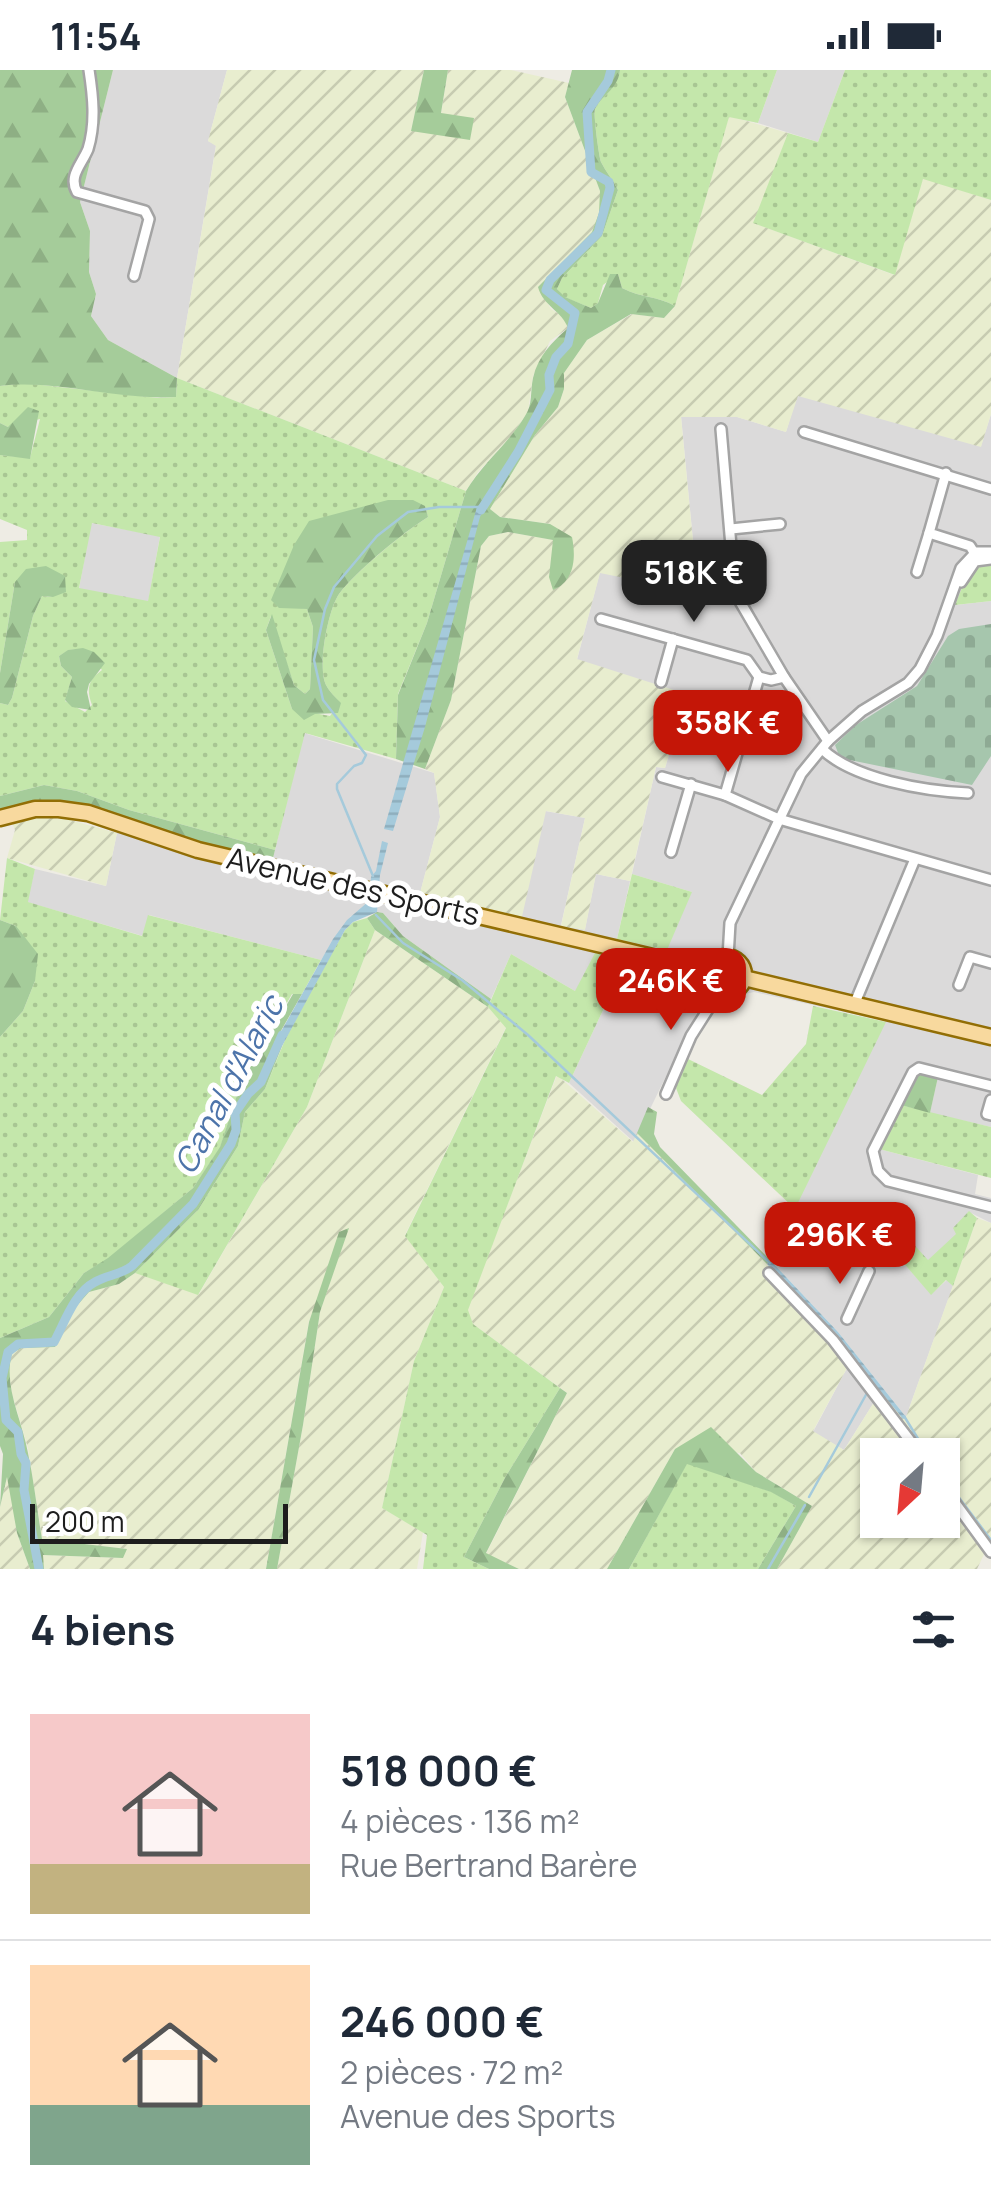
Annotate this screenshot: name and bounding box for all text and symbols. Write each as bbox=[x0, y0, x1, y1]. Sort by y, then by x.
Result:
text: 11:54 bbox=[50, 9, 142, 61]
pin: 518K € bbox=[613, 540, 775, 625]
text: 518K € bbox=[644, 550, 744, 594]
pin: 358K € bbox=[647, 690, 809, 775]
text: 358K € bbox=[675, 700, 781, 744]
street label: Avenue des Sports bbox=[223, 837, 484, 935]
pin: 246K € bbox=[590, 948, 752, 1033]
text: 246K € bbox=[618, 958, 724, 1002]
water label: Canal d'Alaric bbox=[163, 986, 295, 1181]
pin: 296K € bbox=[759, 1202, 921, 1287]
text: 296K € bbox=[786, 1212, 894, 1256]
north arrow bbox=[860, 1438, 960, 1538]
map controls bbox=[860, 1438, 960, 1538]
scale bar bbox=[30, 1499, 288, 1544]
text: 200 m bbox=[45, 1502, 124, 1540]
text: 4 biens bbox=[30, 1600, 175, 1658]
icon: filters bbox=[906, 1602, 961, 1657]
text: 518 000 € bbox=[340, 1741, 537, 1799]
icon: home bbox=[110, 1754, 230, 1874]
text: 4 pièces · 136 m² bbox=[340, 1799, 580, 1843]
text: Rue Bertrand Barère bbox=[340, 1843, 637, 1887]
text: 246 000 € bbox=[340, 1992, 544, 2050]
icon: home bbox=[110, 2005, 230, 2125]
text: 2 pièces · 72 m² bbox=[340, 2050, 563, 2094]
text: Avenue des Sports bbox=[340, 2094, 616, 2138]

